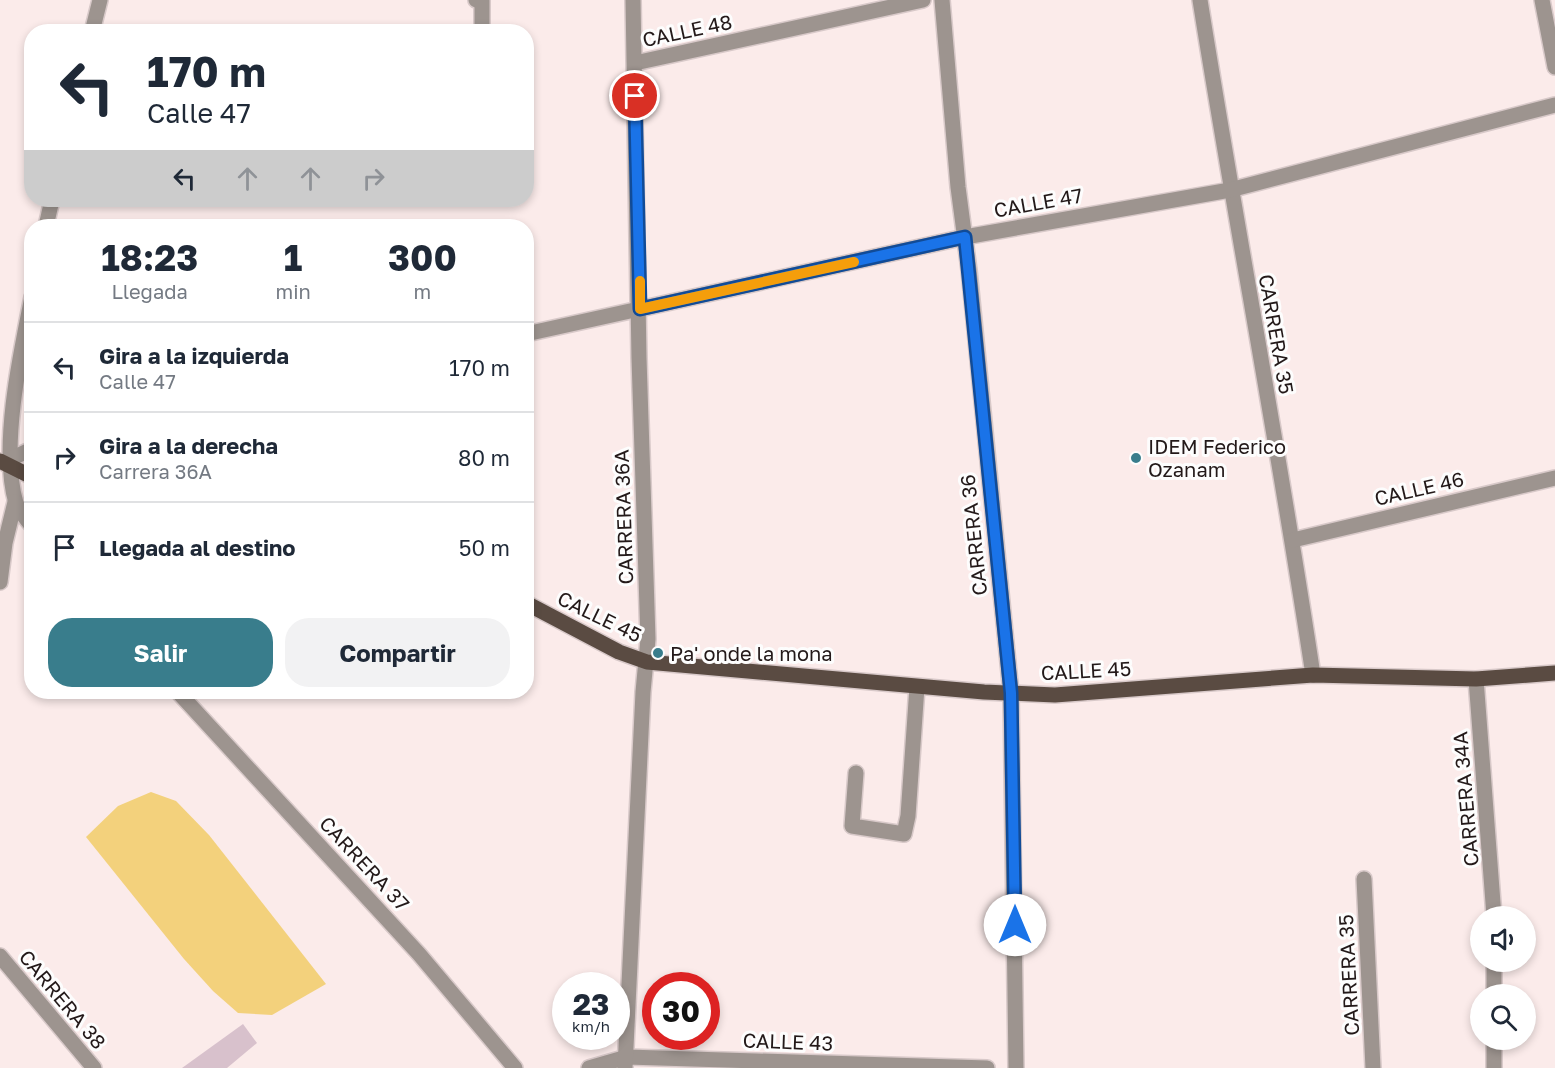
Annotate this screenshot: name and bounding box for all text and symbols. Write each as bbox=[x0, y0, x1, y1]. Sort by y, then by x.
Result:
street label: CALLE 48 bbox=[640, 9, 734, 51]
text: 170 m bbox=[147, 46, 266, 96]
icon: left bbox=[48, 48, 126, 126]
pin bbox=[609, 70, 660, 121]
icon: arrive bbox=[618, 79, 651, 112]
text: Calle 47 bbox=[147, 97, 251, 129]
icon: left bbox=[168, 162, 201, 195]
icon: ahead bbox=[231, 162, 264, 195]
icon: ahead bbox=[294, 162, 327, 195]
icon: right bbox=[357, 162, 390, 195]
street label: CALLE 47 bbox=[992, 182, 1084, 222]
text: 18:23 bbox=[101, 236, 198, 279]
text: 1 bbox=[284, 236, 302, 279]
text: 300 bbox=[388, 236, 457, 279]
street label: CARRERA 35 bbox=[1255, 272, 1299, 396]
text: Llegada bbox=[112, 279, 188, 303]
text: min bbox=[275, 279, 311, 303]
text: m bbox=[414, 279, 431, 303]
text: Gira a la izquierda bbox=[99, 342, 289, 369]
icon: left bbox=[48, 351, 81, 384]
text: 170 m bbox=[449, 354, 510, 381]
text: Calle 47 bbox=[99, 369, 176, 393]
text: Gira a la derecha bbox=[99, 432, 278, 459]
place label: IDEM Federico Ozanam bbox=[1148, 434, 1286, 481]
icon: right bbox=[48, 441, 81, 474]
text: 80 m bbox=[458, 444, 510, 471]
street label: CARRERA 36A bbox=[609, 449, 637, 585]
marker: IDEM Federico Ozanam bbox=[1129, 451, 1143, 465]
text: Carrera 36A bbox=[99, 459, 212, 483]
street label: CALLE 46 bbox=[1372, 466, 1466, 510]
street label: CARRERA 36 bbox=[955, 473, 991, 597]
icon: arrive bbox=[48, 531, 81, 564]
text: Llegada al destino bbox=[99, 534, 296, 561]
text: 50 m bbox=[459, 534, 510, 561]
street label: CALLE 45 bbox=[554, 585, 646, 647]
button: Salir bbox=[48, 618, 273, 687]
button: Compartir bbox=[285, 618, 510, 687]
place label: Pa' onde la mona bbox=[670, 641, 833, 665]
marker: Pa' onde la mona bbox=[651, 646, 665, 660]
street label: CALLE 45 bbox=[1040, 656, 1132, 684]
street label: CARRERA 34A bbox=[1447, 731, 1483, 867]
street label: CARRERA 37 bbox=[315, 811, 415, 915]
position arrow bbox=[983, 893, 1047, 957]
map controls bbox=[1470, 906, 1536, 1050]
button: sound bbox=[1470, 906, 1536, 972]
street label: CARRERA 35 bbox=[1333, 914, 1363, 1036]
street label: CARRERA 38 bbox=[15, 945, 111, 1053]
speed limit sign: 30 bbox=[642, 972, 720, 1050]
button: search bbox=[1470, 984, 1536, 1050]
text: 23 bbox=[573, 986, 609, 1022]
text: km/h bbox=[572, 1017, 610, 1035]
street label: CALLE 43 bbox=[742, 1027, 834, 1055]

